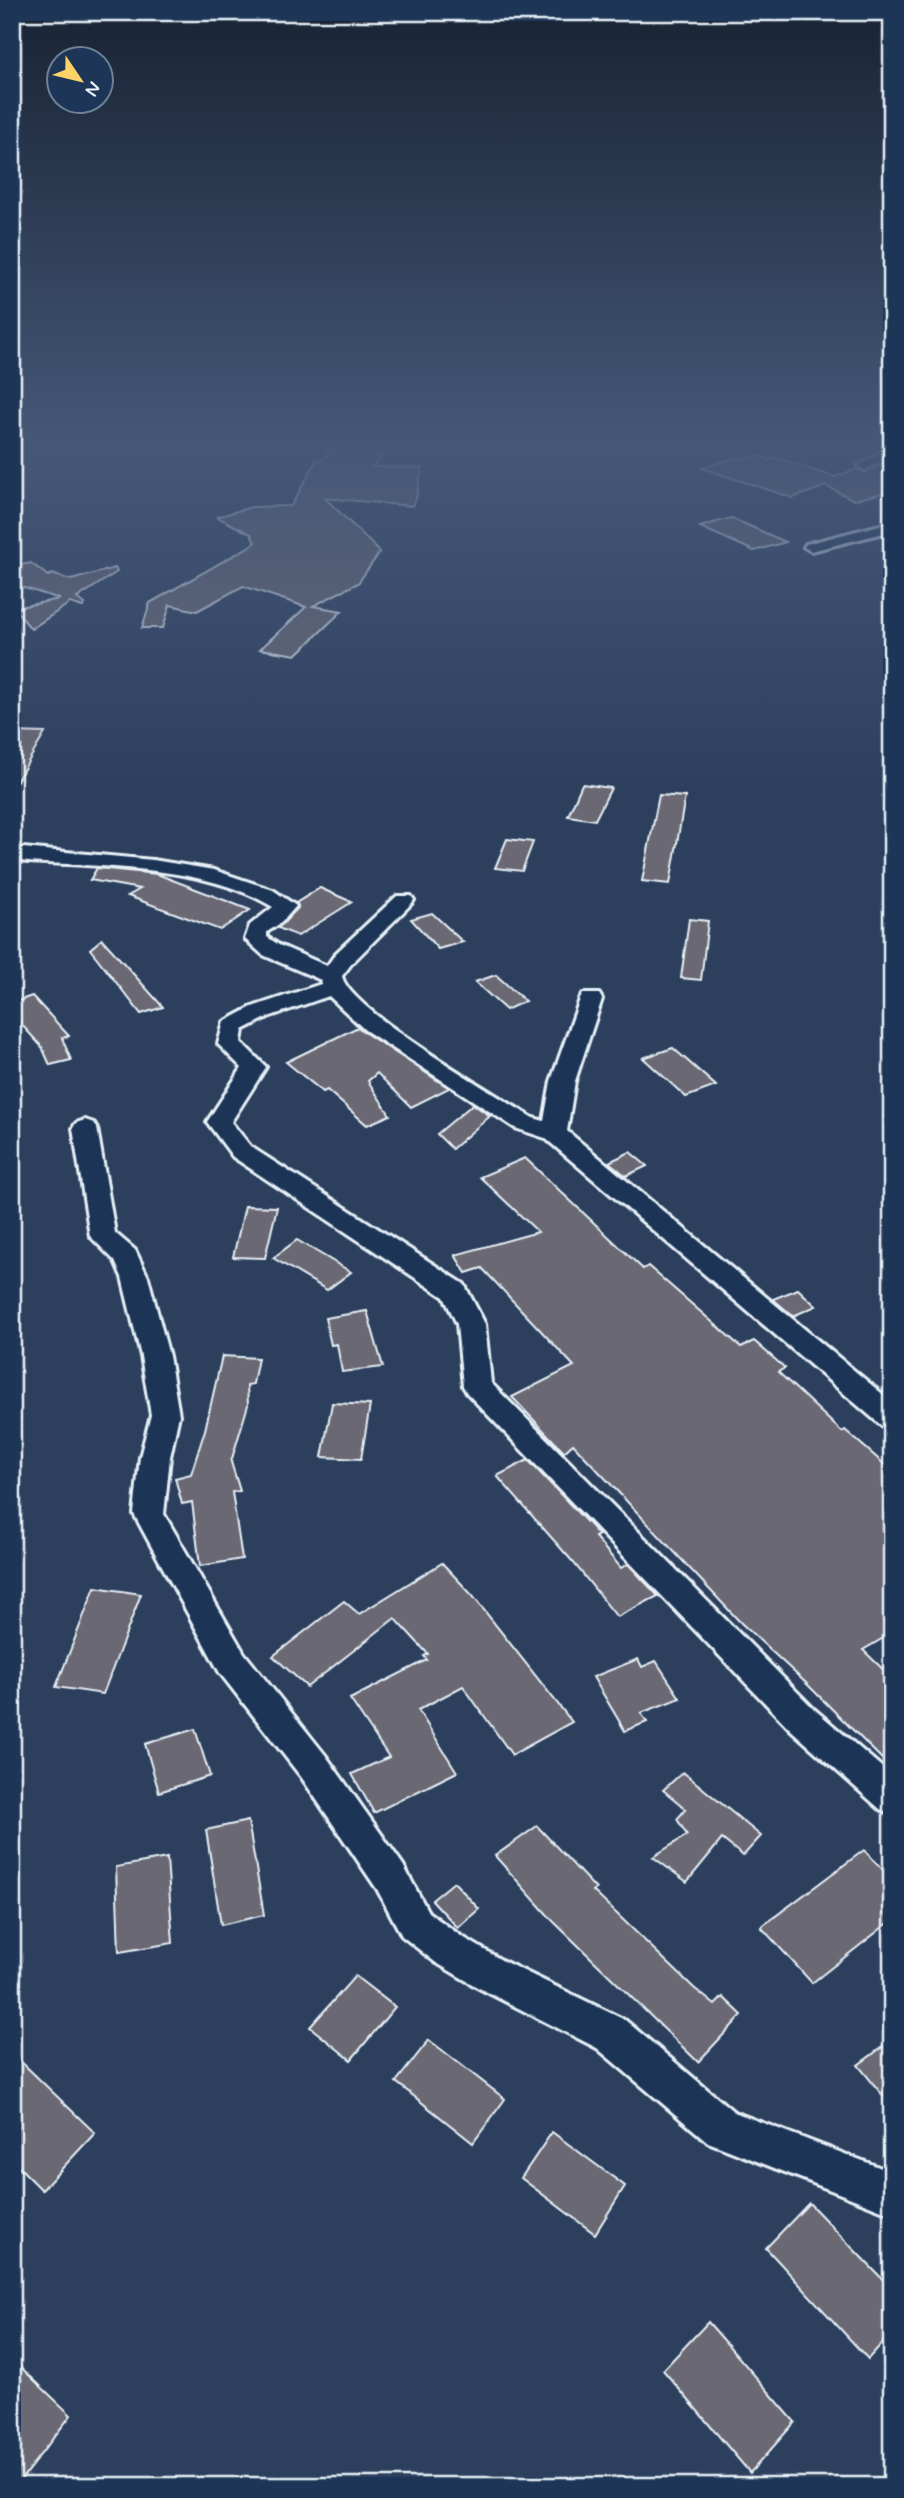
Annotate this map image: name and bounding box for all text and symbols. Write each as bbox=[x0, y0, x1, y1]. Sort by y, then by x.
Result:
north arrow bbox=[46, 46, 116, 116]
text: N bbox=[79, 77, 107, 101]

